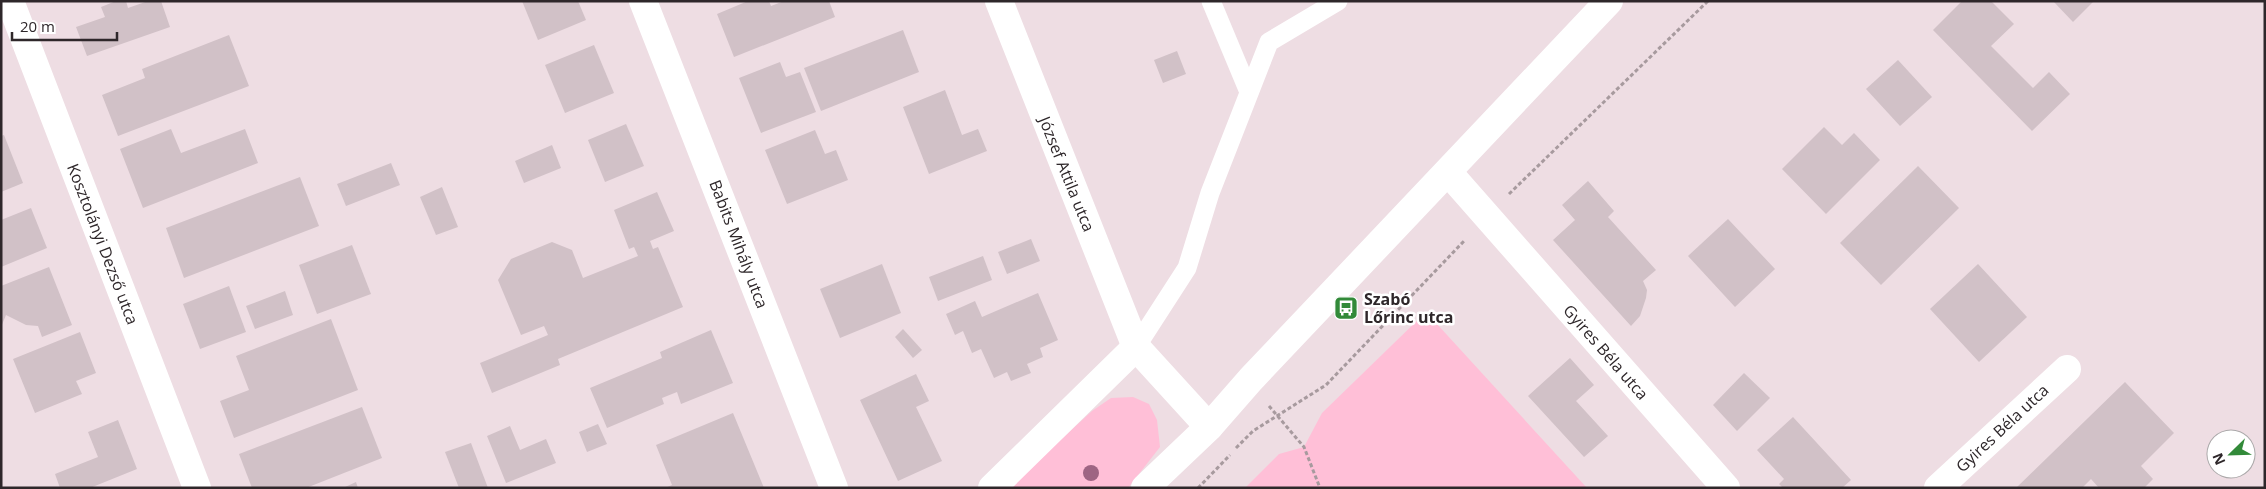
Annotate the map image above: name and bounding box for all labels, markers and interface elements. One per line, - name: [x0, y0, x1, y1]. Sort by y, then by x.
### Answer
- scale bar: [12, 10, 118, 42]
- text: 20 m: [20, 16, 55, 36]
- street label: József Attila utca: [1033, 111, 1100, 235]
- street label: Kosztolányi Dezső utca: [62, 161, 144, 327]
- street label: Babits Mihály utca: [704, 177, 774, 311]
- place label: Szabó Lőrinc utca: [1364, 288, 1453, 328]
- bus stop icon: Szabó Lőrinc utca: [1333, 295, 1359, 321]
- street label: Gyires Béla utca: [1559, 300, 1653, 404]
- street label: Gyires Béla utca: [1951, 379, 2053, 477]
- north arrow: [2206, 429, 2256, 479]
- text: N: [2208, 450, 2230, 468]

